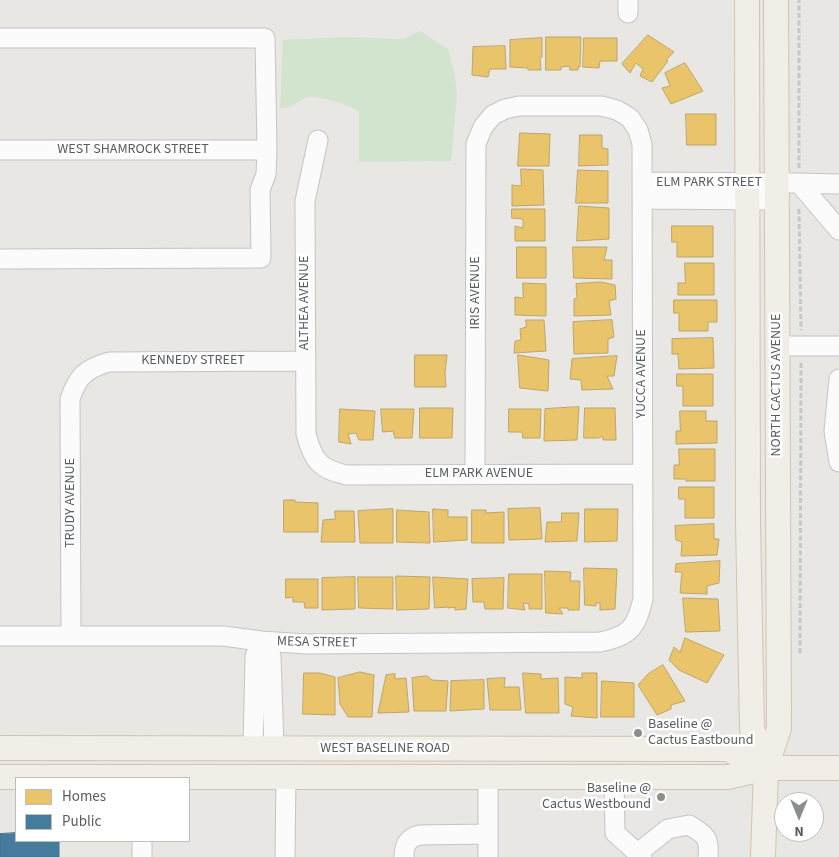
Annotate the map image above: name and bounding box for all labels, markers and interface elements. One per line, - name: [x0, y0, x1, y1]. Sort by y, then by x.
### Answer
- street label: WEST SHAMROCK STREET: [57, 142, 209, 158]
- street label: ELM PARK STREET: [656, 175, 762, 191]
- street label: ALTHEA AVENUE: [297, 256, 313, 350]
- street label: IRIS AVENUE: [468, 256, 484, 330]
- street label: NORTH CACTUS AVENUE: [769, 314, 785, 456]
- street label: YUCCA AVENUE: [634, 329, 650, 419]
- street label: KENNEDY STREET: [141, 353, 245, 369]
- street label: TRUDY AVENUE: [63, 458, 79, 548]
- street label: ELM PARK AVENUE: [425, 466, 533, 482]
- street label: MESA STREET: [277, 634, 357, 652]
- place label: Baseline @ Cactus Eastbound: [648, 717, 753, 750]
- marker: Baseline @ Cactus Eastbound: [632, 727, 644, 739]
- street label: WEST BASELINE ROAD: [320, 741, 450, 757]
- legend: [15, 777, 190, 842]
- place label: Baseline @ Cactus Westbound: [542, 781, 651, 814]
- text: Homes: [62, 786, 106, 807]
- marker: Baseline @ Cactus Westbound: [655, 791, 667, 803]
- north arrow: [774, 792, 824, 842]
- text: Public: [62, 811, 101, 832]
- text: N: [794, 821, 804, 841]

